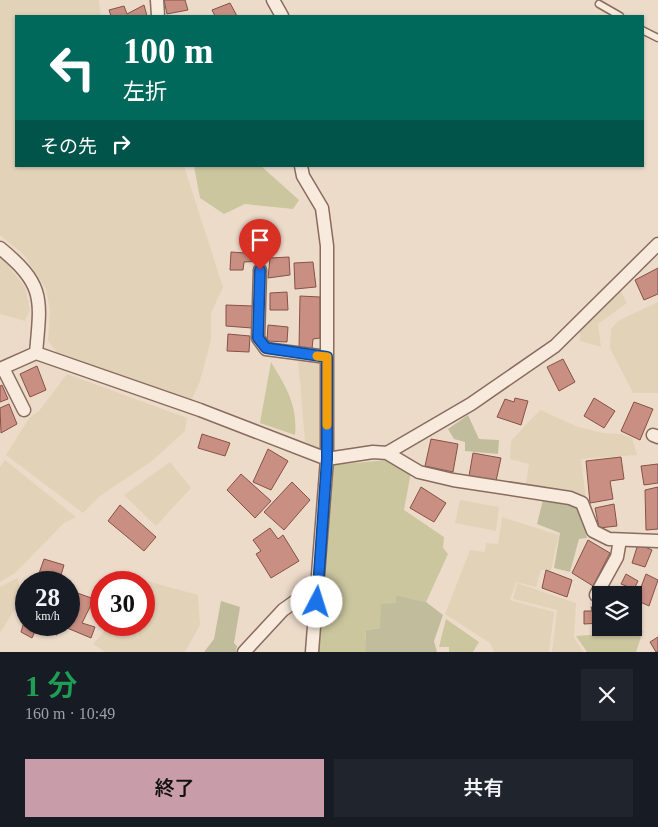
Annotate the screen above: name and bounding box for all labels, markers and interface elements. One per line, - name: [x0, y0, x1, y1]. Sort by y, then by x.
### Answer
- text: 100 m: [123, 32, 213, 71]
- icon: left: [40, 35, 105, 100]
- text: 左折: [123, 79, 167, 104]
- icon: right: [107, 130, 135, 158]
- text: その先: [40, 136, 97, 157]
- pin: [239, 219, 281, 270]
- icon: arrive: [246, 226, 274, 254]
- speed limit sign: 30: [90, 571, 155, 636]
- position arrow: [290, 575, 342, 627]
- text: 28: [35, 584, 60, 611]
- map controls: [592, 586, 642, 636]
- button: layers: [592, 586, 642, 636]
- text: km/h: [35, 609, 60, 623]
- text: 1 分: [25, 669, 78, 702]
- button: close: [581, 669, 633, 721]
- text: 160 m · 10:49: [25, 705, 115, 722]
- button: 終了: [25, 759, 324, 817]
- button: 共有: [334, 759, 633, 817]

